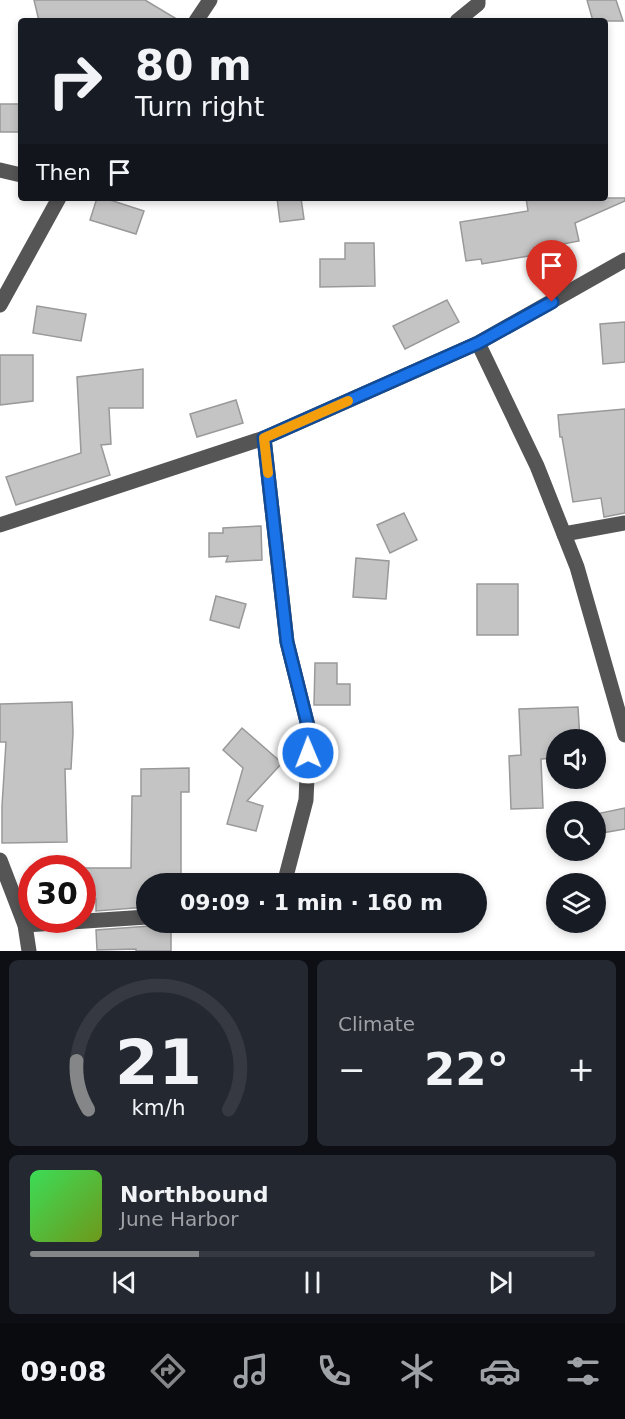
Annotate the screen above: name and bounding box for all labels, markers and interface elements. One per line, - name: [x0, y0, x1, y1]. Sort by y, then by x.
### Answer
- text: 80 m: [135, 41, 252, 90]
- icon: right: [36, 42, 114, 120]
- text: Turn right: [135, 91, 264, 122]
- icon: arrive: [103, 156, 136, 189]
- text: Then: [36, 160, 91, 185]
- pin: [526, 240, 577, 302]
- icon: arrive: [535, 249, 568, 282]
- position arrow: [276, 721, 340, 785]
- map controls: [546, 729, 606, 933]
- button: sound: [546, 729, 606, 789]
- button: search: [546, 801, 606, 861]
- speed limit sign: 30: [18, 855, 96, 933]
- button: layers: [546, 873, 606, 933]
- text: 09:09 · 1 min · 160 m: [180, 890, 443, 915]
- text: Climate: [338, 1012, 415, 1036]
- text: 21: [115, 1026, 202, 1099]
- text: 22°: [424, 1043, 509, 1096]
- text: −: [338, 1050, 366, 1089]
- text: +: [567, 1050, 595, 1089]
- text: km/h: [131, 1095, 186, 1120]
- text: Northbound: [120, 1182, 269, 1207]
- text: June Harbor: [120, 1207, 239, 1231]
- icon: previous: [108, 1266, 141, 1299]
- icon: pause: [296, 1266, 329, 1299]
- icon: next: [484, 1266, 517, 1299]
- icon: directions: [147, 1350, 189, 1392]
- icon: music: [230, 1350, 272, 1392]
- icon: phone: [313, 1350, 355, 1392]
- icon: climate: [396, 1350, 438, 1392]
- icon: car: [479, 1350, 521, 1392]
- icon: filters: [562, 1350, 604, 1392]
- text: 09:08: [21, 1356, 106, 1387]

